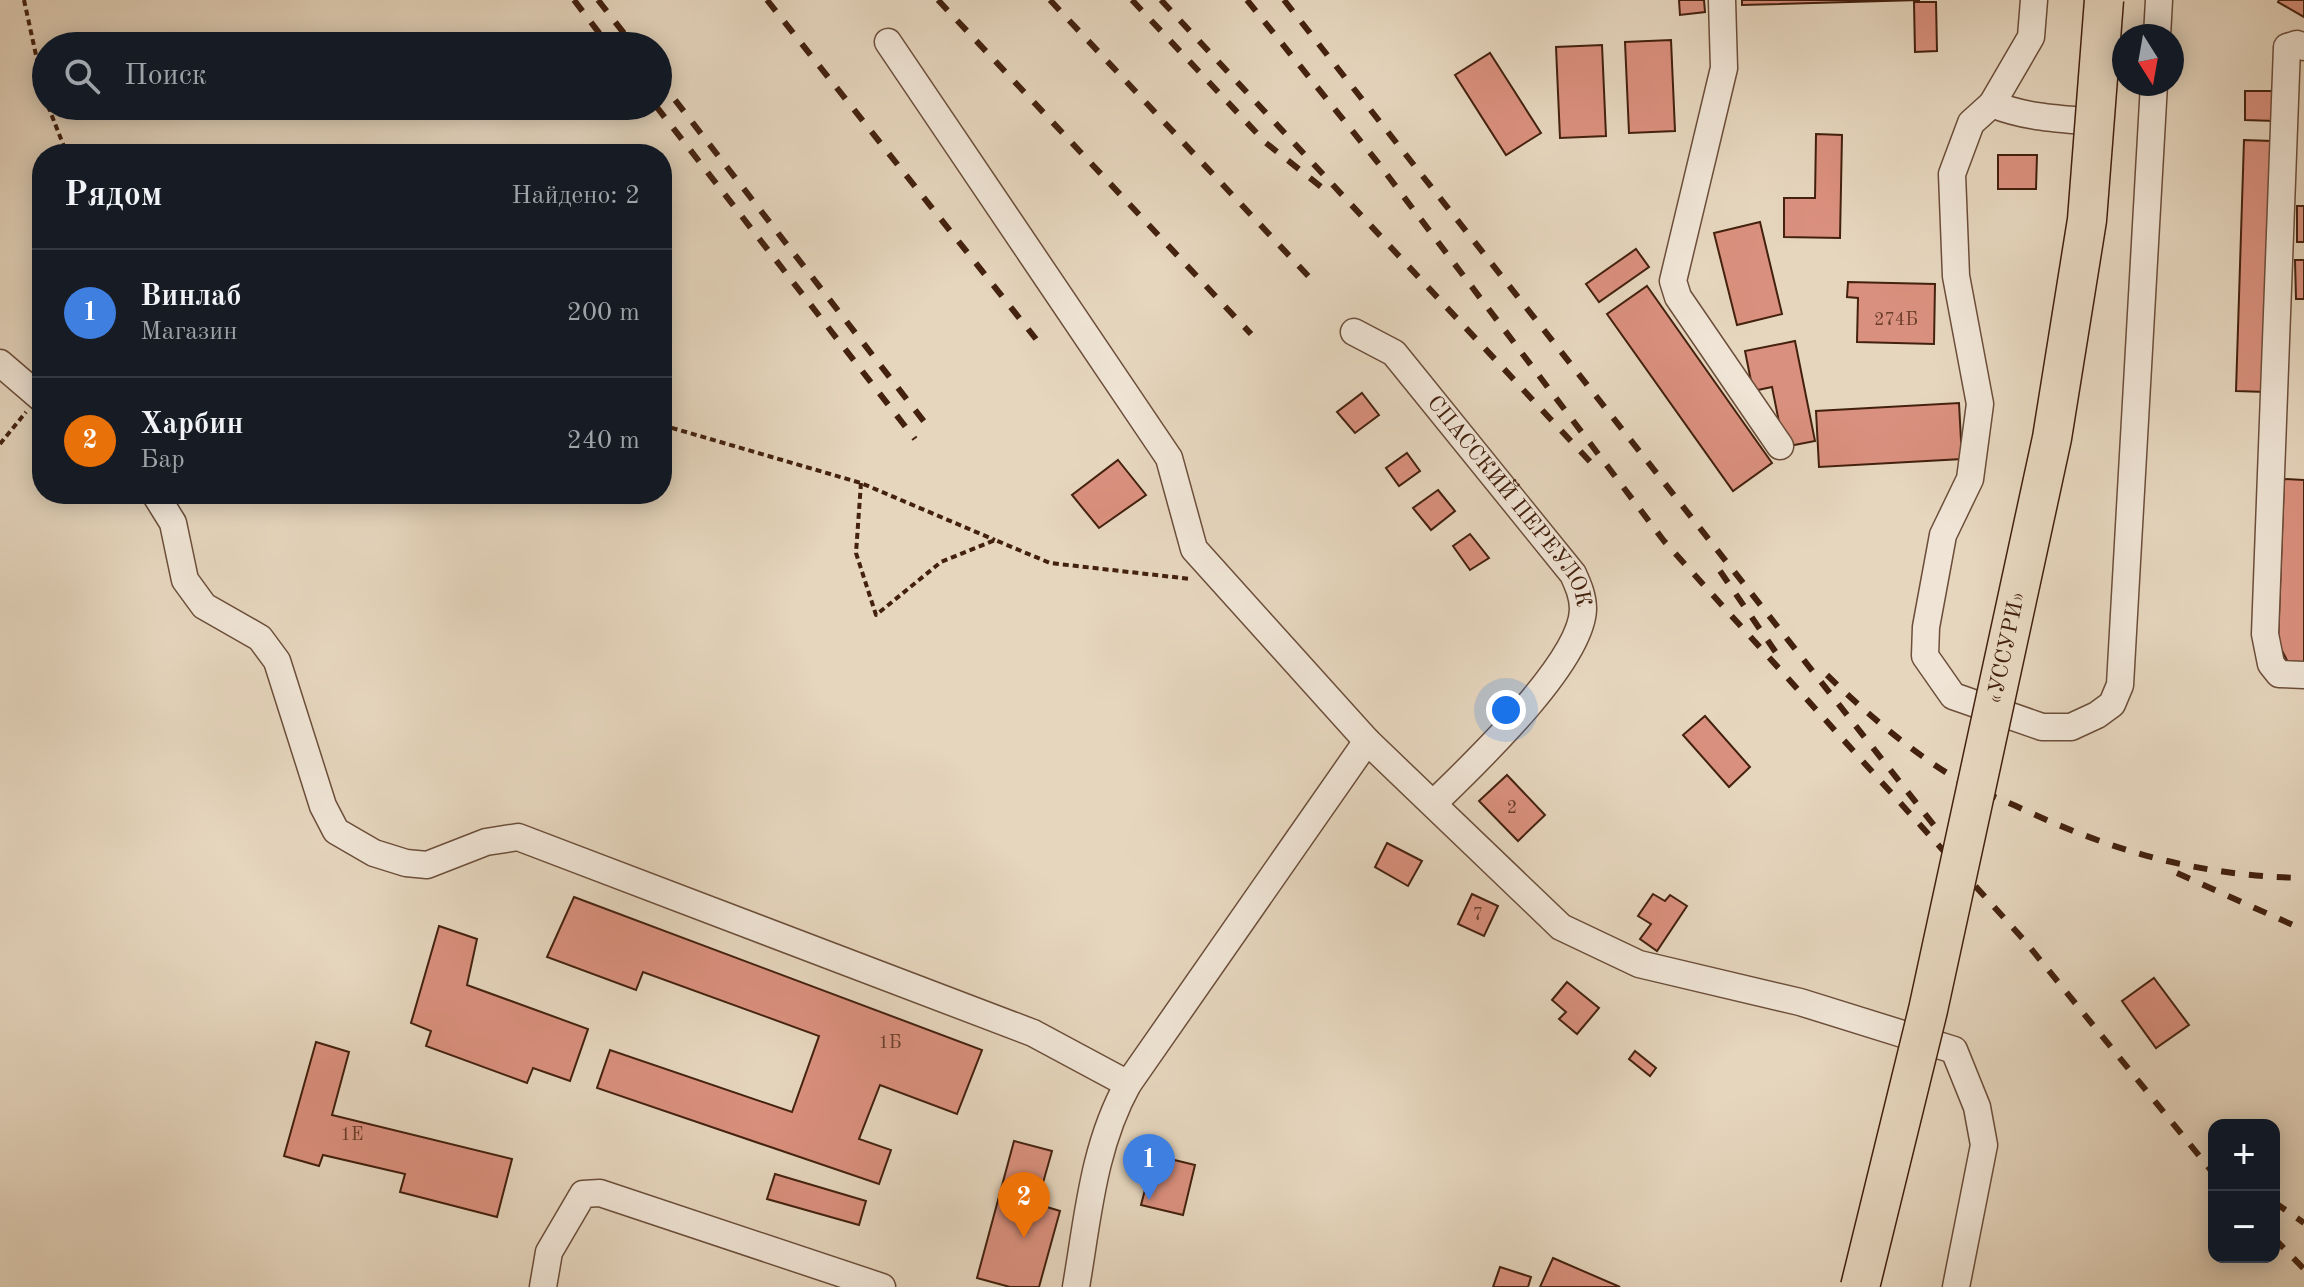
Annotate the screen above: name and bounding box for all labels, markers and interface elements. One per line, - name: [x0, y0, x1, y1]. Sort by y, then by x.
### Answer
- north arrow: [2112, 24, 2184, 96]
- search box: [32, 32, 672, 120]
- icon: search: [60, 54, 104, 98]
- text: Поиск: [124, 61, 207, 91]
- text: Рядом: [64, 179, 163, 213]
- text: Найдено: 2: [511, 183, 640, 209]
- text: Винлаб: [140, 282, 242, 312]
- text: 1: [82, 300, 98, 326]
- text: 200 m: [567, 300, 640, 326]
- house number: 274Б: [1874, 311, 1918, 329]
- text: Магазин: [140, 319, 238, 345]
- street label: СПАССКИЙ ПЕРЕУЛОК: [1423, 392, 1594, 609]
- text: Харбин: [140, 410, 243, 440]
- text: 2: [82, 428, 98, 454]
- text: 240 m: [567, 428, 640, 454]
- text: Бар: [140, 447, 185, 473]
- street label: «УССУРИ»: [1984, 589, 2029, 706]
- your location: [1486, 690, 1526, 730]
- house number: 2: [1507, 799, 1517, 817]
- house number: 7: [1473, 906, 1483, 924]
- house number: 1Б: [878, 1034, 902, 1052]
- map controls: [2208, 1119, 2280, 1263]
- button: +: [2208, 1119, 2280, 1191]
- house number: 1Е: [341, 1126, 363, 1144]
- pin: 1: [1123, 1134, 1175, 1200]
- pin: 2: [998, 1172, 1050, 1238]
- button: −: [2208, 1191, 2280, 1263]

